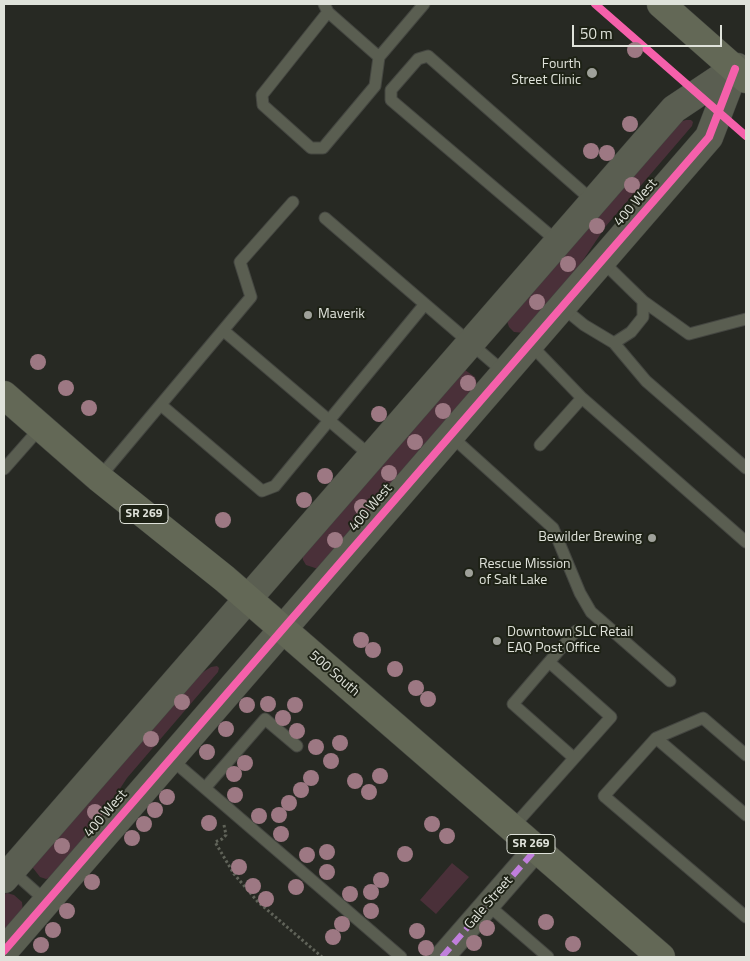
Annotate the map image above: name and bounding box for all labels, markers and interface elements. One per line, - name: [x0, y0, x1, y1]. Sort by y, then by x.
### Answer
- scale bar: [575, 15, 725, 47]
- text: 50 m: [580, 22, 613, 45]
- place label: Fourth Street Clinic: [511, 57, 581, 90]
- marker: Fourth Street Clinic: [585, 66, 599, 80]
- street label: 400 West: [611, 176, 661, 230]
- place label: Maverik: [318, 307, 365, 323]
- marker: Maverik: [302, 309, 314, 321]
- street label: 400 West: [346, 481, 396, 535]
- road number: SR 269: [120, 504, 168, 524]
- place label: Bewilder Brewing: [538, 530, 642, 546]
- marker: Bewilder Brewing: [646, 532, 658, 544]
- place label: Rescue Mission of Salt Lake: [479, 557, 571, 590]
- marker: Rescue Mission of Salt Lake: [463, 567, 475, 579]
- place label: Downtown SLC Retail EAQ Post Office: [507, 625, 634, 658]
- marker: Downtown SLC Retail EAQ Post Office: [491, 635, 503, 647]
- street label: 500 South: [305, 648, 363, 700]
- street label: 400 West: [81, 787, 131, 841]
- road number: SR 269: [507, 834, 555, 854]
- street label: Gale Street: [461, 873, 517, 933]

